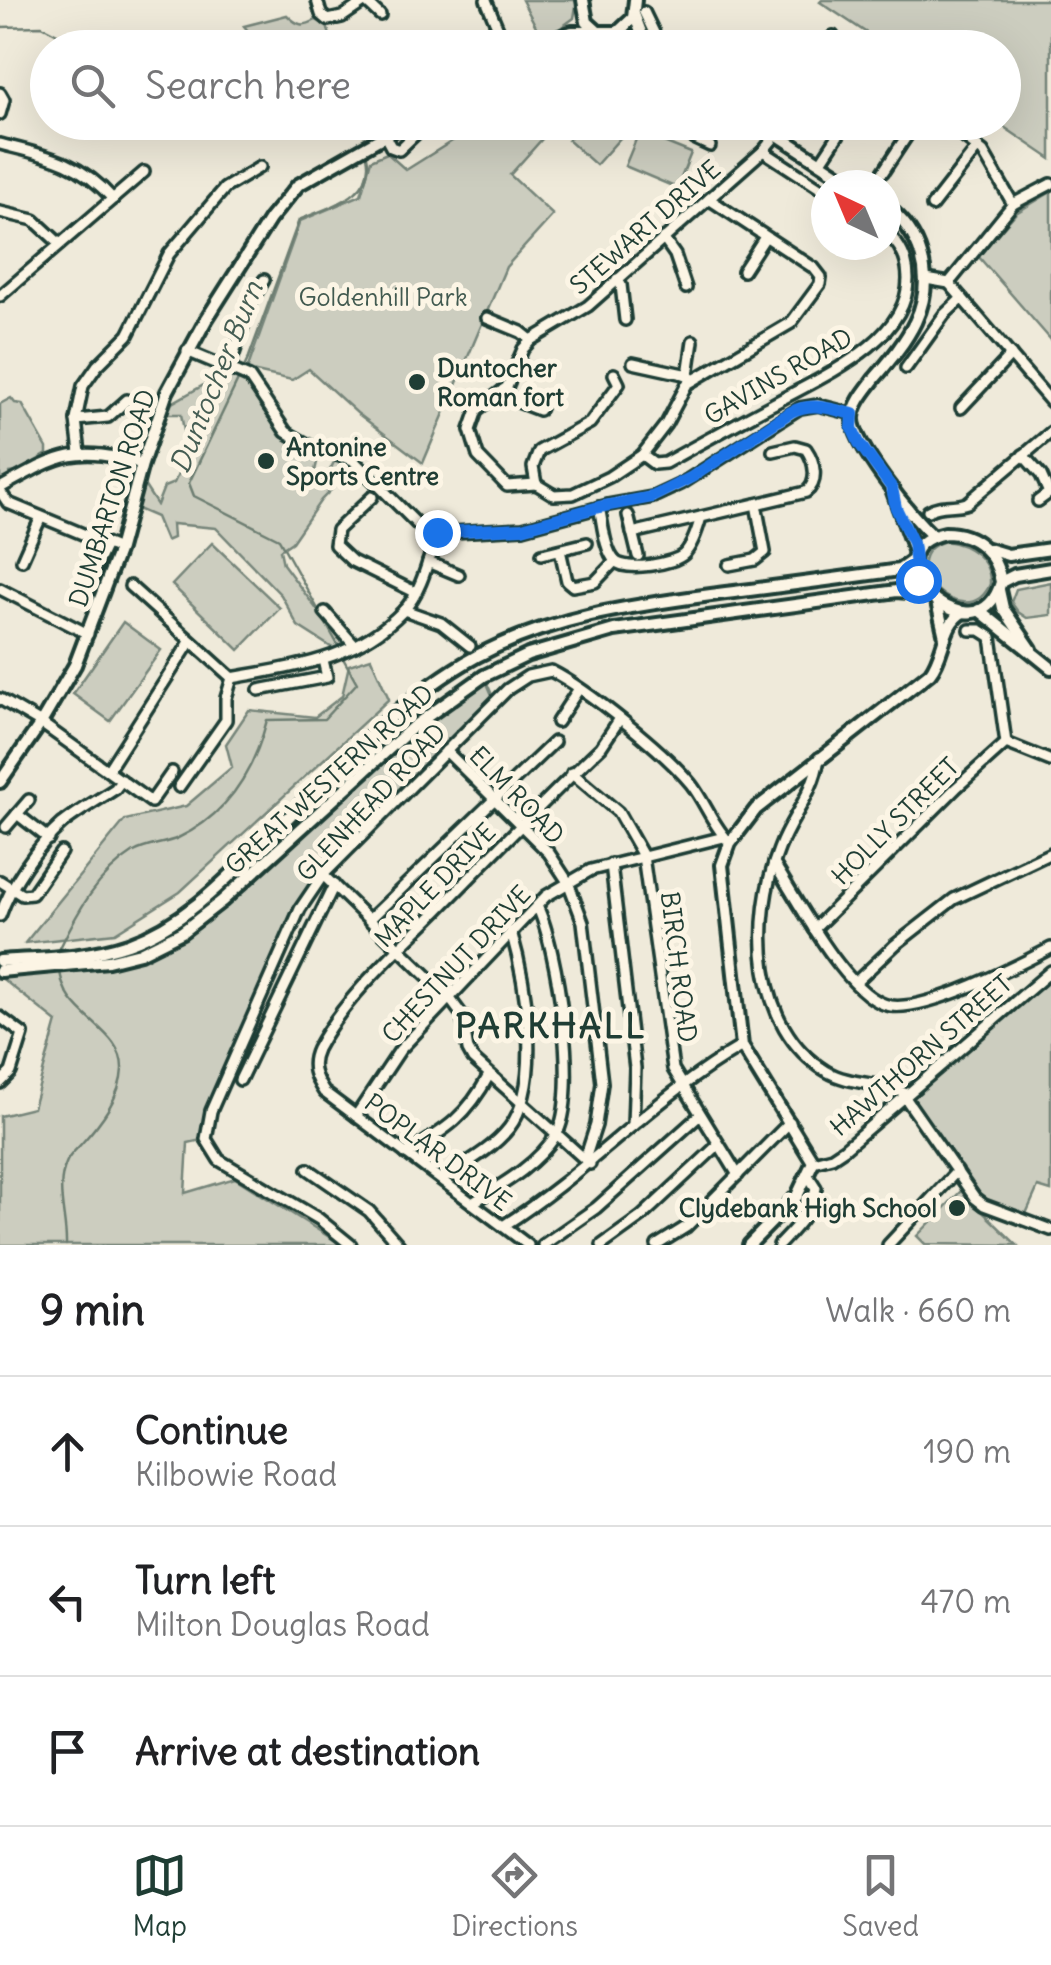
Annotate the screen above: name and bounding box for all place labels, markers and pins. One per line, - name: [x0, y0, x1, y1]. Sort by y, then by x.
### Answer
- place label: Duntocher Roman fort: [437, 352, 565, 413]
- marker: Duntocher Roman fort: [406, 371, 428, 393]
- place label: Antonine Sports Centre: [286, 431, 439, 492]
- marker: Antonine Sports Centre: [255, 450, 277, 472]
- place label: Clydebank High School: [679, 1192, 937, 1224]
- marker: Clydebank High School: [946, 1197, 968, 1219]

